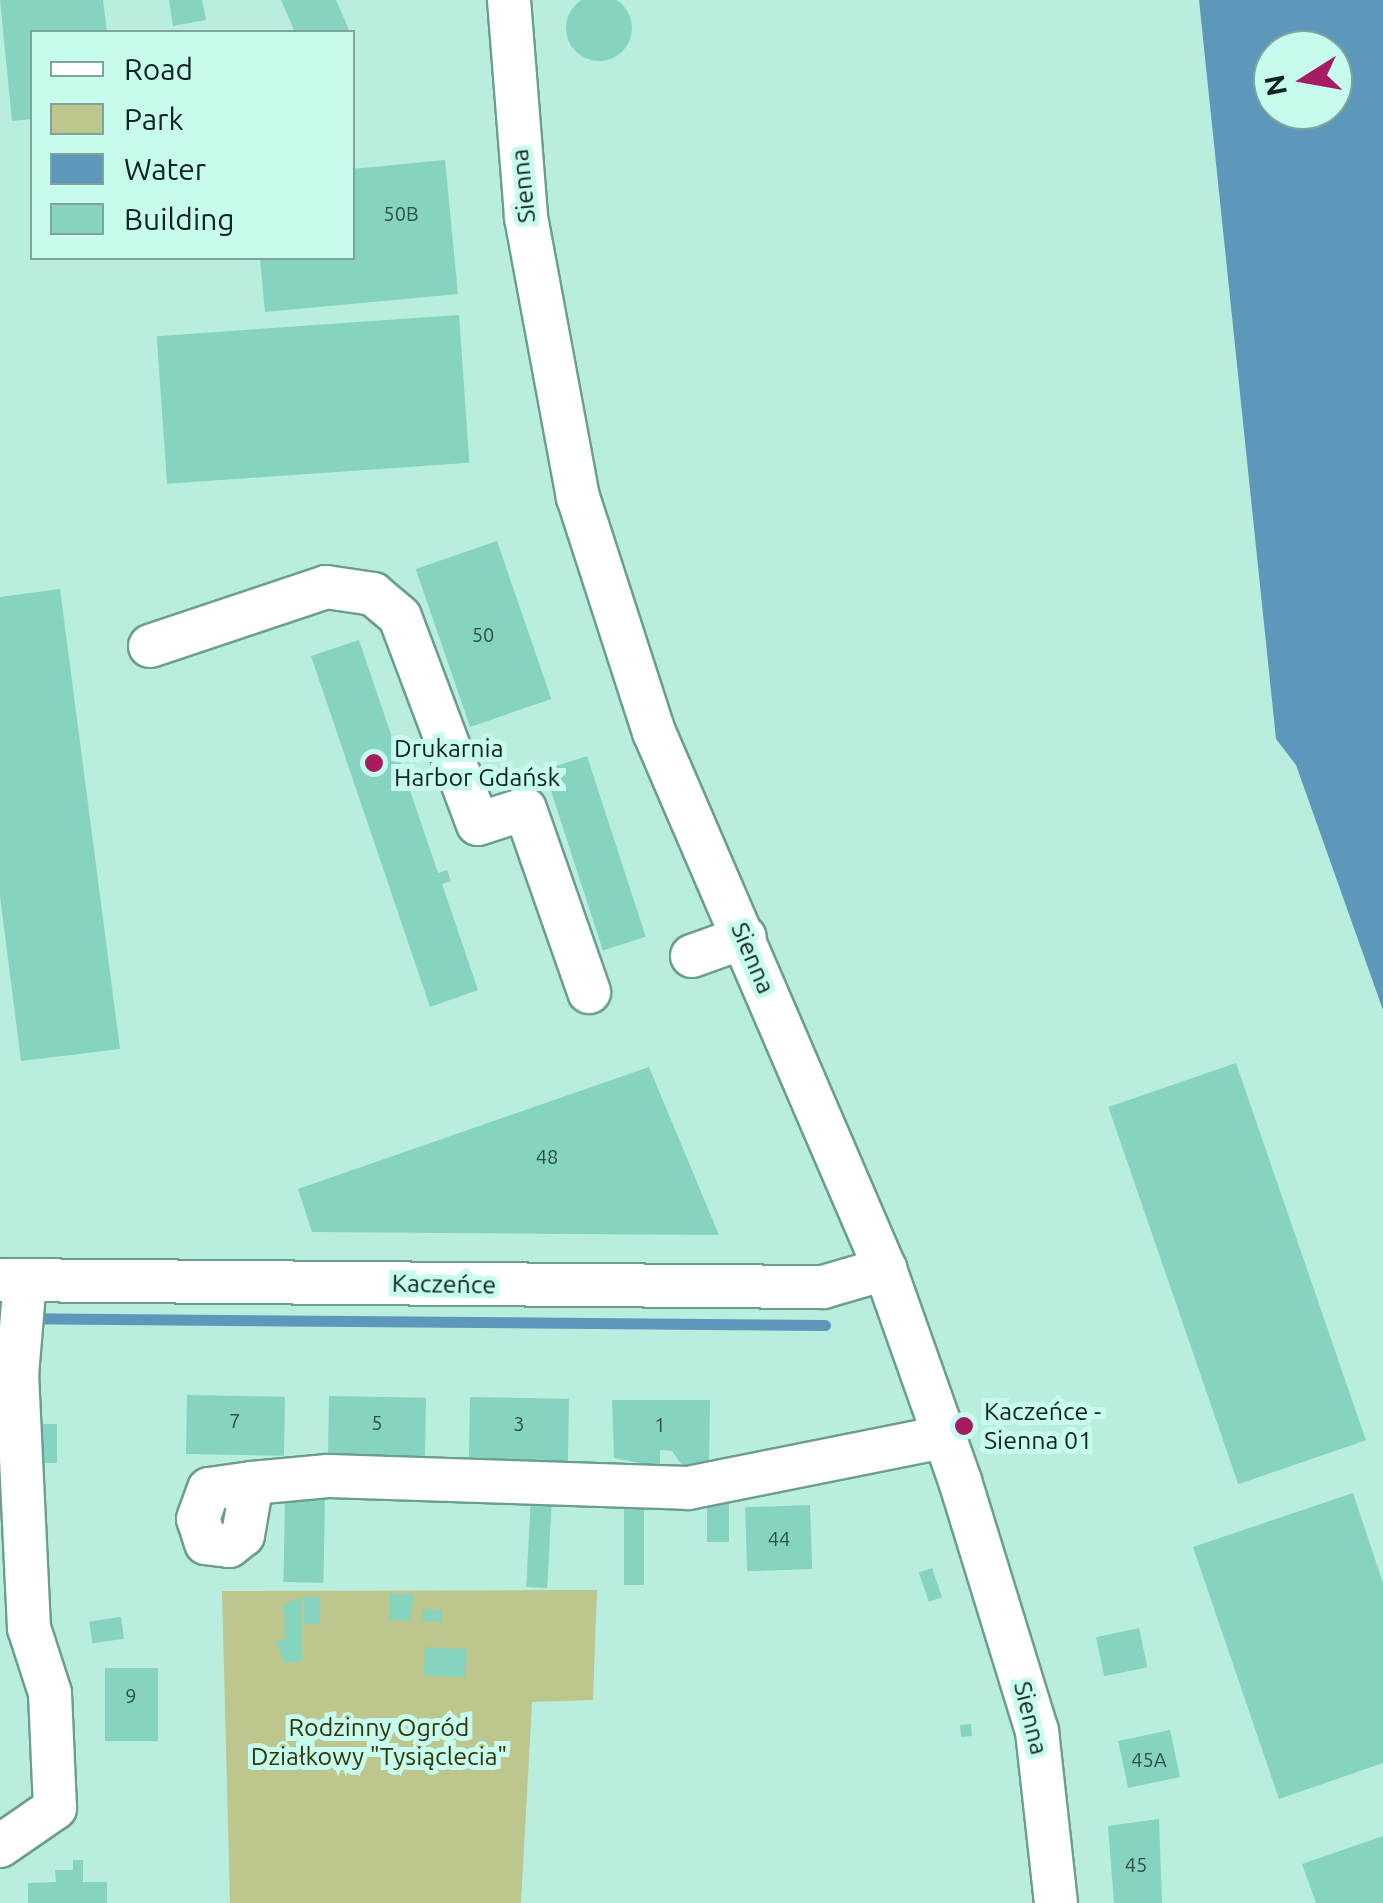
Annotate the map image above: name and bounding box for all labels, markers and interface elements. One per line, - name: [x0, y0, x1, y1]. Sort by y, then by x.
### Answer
- legend: [30, 30, 355, 260]
- north arrow: [1253, 30, 1353, 130]
- text: Road: [124, 52, 193, 86]
- text: N: [1258, 72, 1292, 99]
- text: Park: [124, 102, 184, 136]
- street label: Sienna: [504, 147, 542, 225]
- text: Water: [124, 152, 206, 186]
- house number: 50B: [383, 201, 419, 225]
- text: Building: [124, 202, 235, 236]
- house number: 50: [472, 622, 494, 646]
- place label: Drukarnia Harbor Gdańsk: [394, 734, 560, 793]
- marker: Drukarnia Harbor Gdańsk: [363, 752, 385, 774]
- street label: Sienna: [725, 918, 781, 998]
- house number: 48: [536, 1144, 558, 1168]
- street label: Kaczeńce: [392, 1268, 496, 1300]
- place label: Kaczeńce - Sienna 01: [984, 1397, 1101, 1456]
- house number: 7: [229, 1408, 241, 1432]
- house number: 5: [371, 1410, 383, 1434]
- house number: 3: [513, 1411, 525, 1435]
- house number: 1: [654, 1412, 666, 1436]
- marker: Kaczeńce - Sienna 01: [953, 1415, 975, 1437]
- house number: 44: [768, 1526, 790, 1550]
- street label: Sienna: [1007, 1678, 1055, 1758]
- house number: 9: [125, 1683, 137, 1707]
- park label: Rodzinny Ogród Działkowy "Tysiąclecia": [251, 1713, 507, 1772]
- house number: 45A: [1131, 1747, 1167, 1771]
- house number: 45: [1125, 1852, 1147, 1876]

